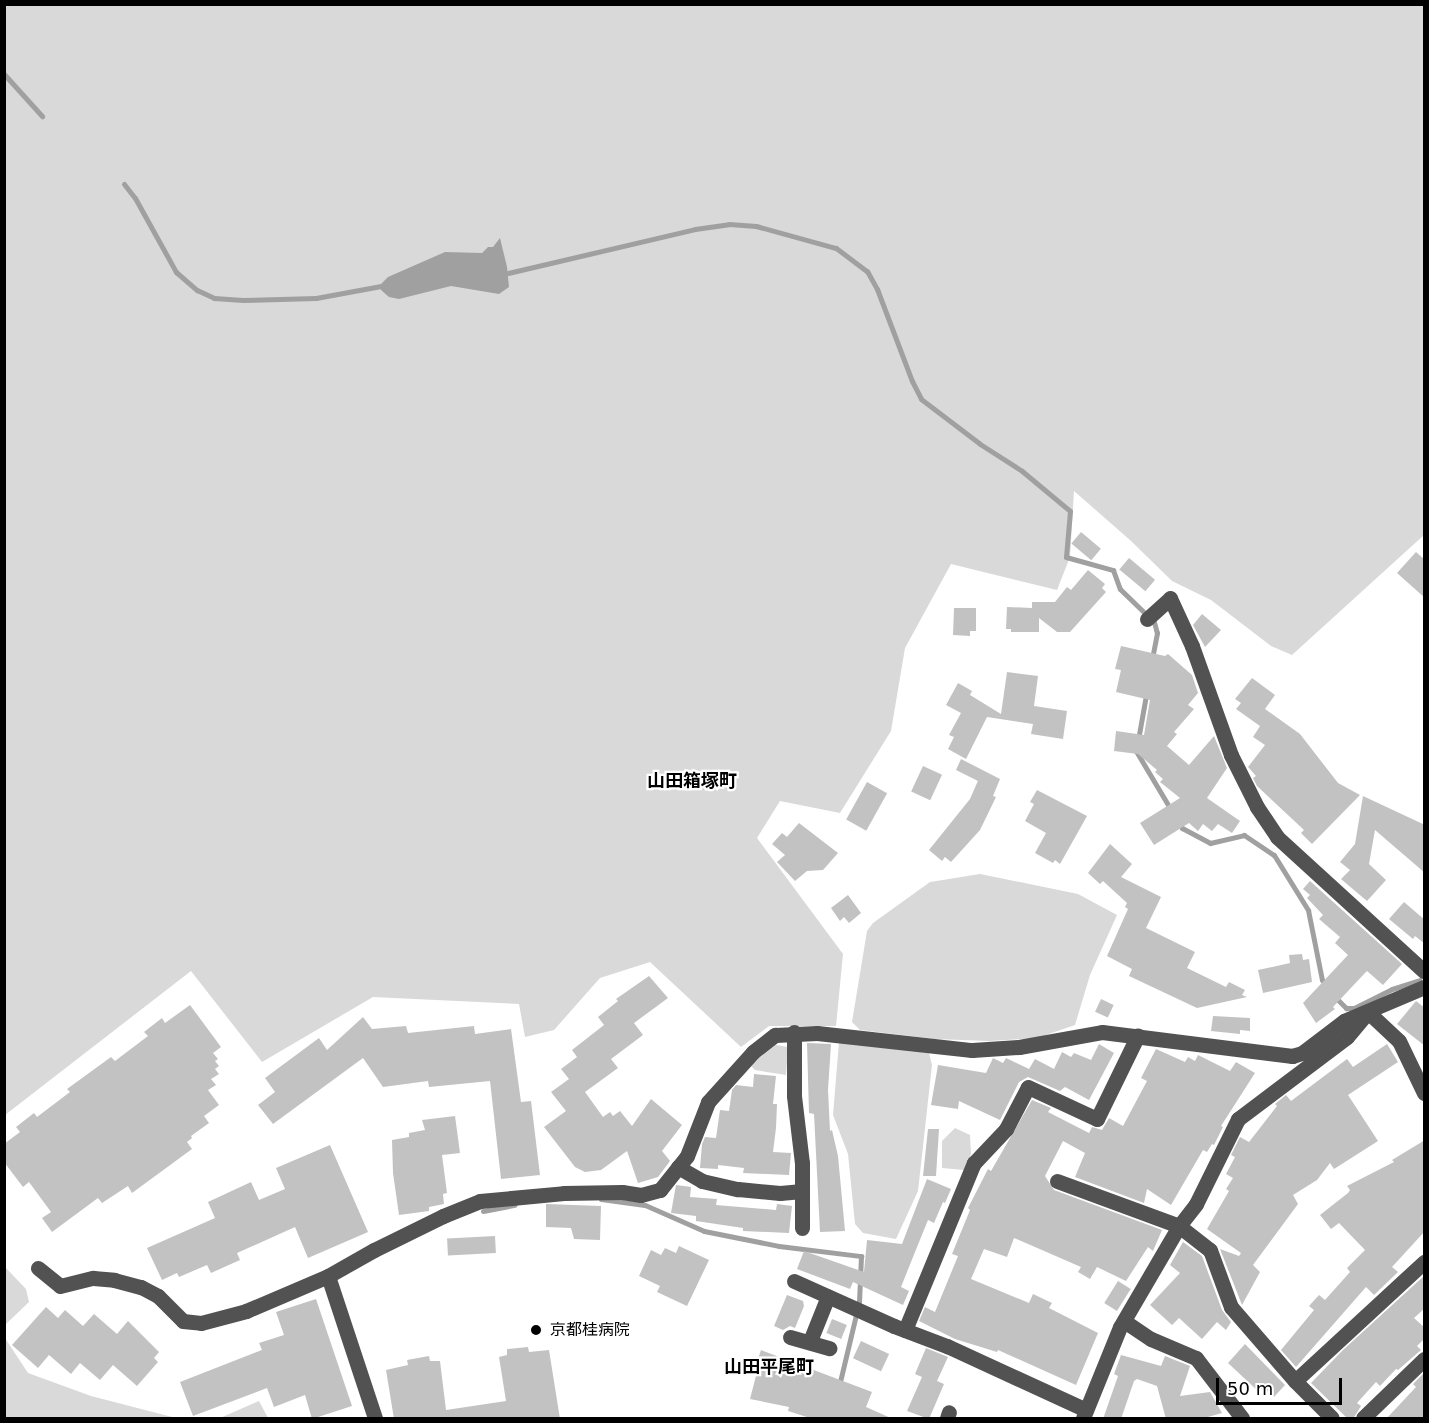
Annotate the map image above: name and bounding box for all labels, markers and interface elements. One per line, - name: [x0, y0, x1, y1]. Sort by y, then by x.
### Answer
- district label: 山田箱塚町: [647, 770, 737, 792]
- place label: 京都桂病院: [550, 1320, 630, 1340]
- marker: 京都桂病院: [527, 1321, 545, 1339]
- district label: 山田平尾町: [724, 1356, 814, 1378]
- scale bar: [1219, 1366, 1345, 1404]
- text: 50 m: [1227, 1378, 1273, 1399]

